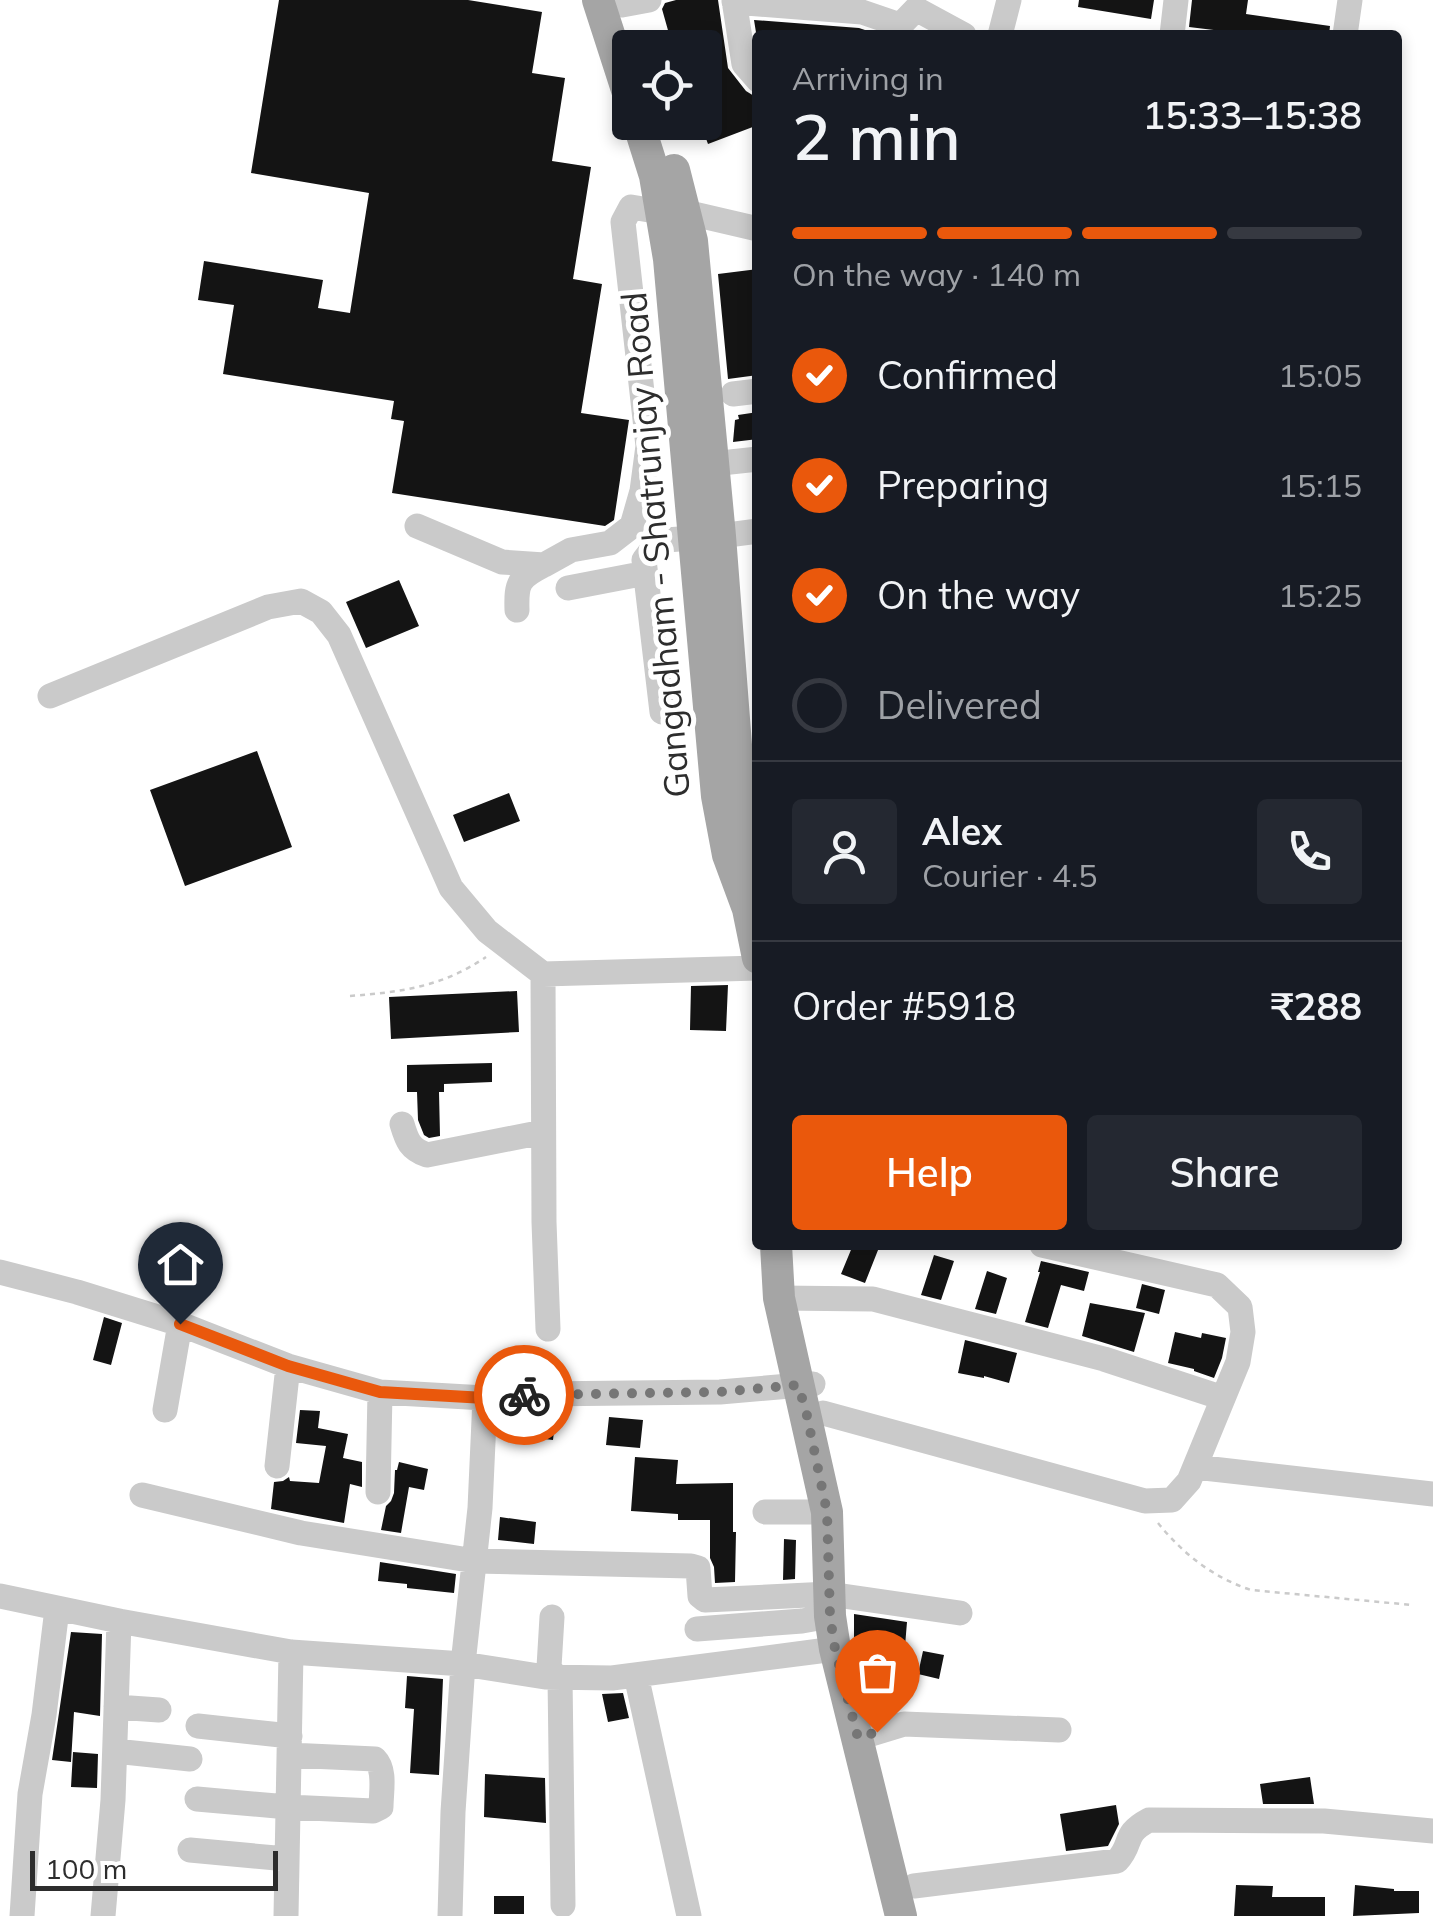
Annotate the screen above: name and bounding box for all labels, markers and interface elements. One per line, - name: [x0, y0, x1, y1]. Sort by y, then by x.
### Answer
- map controls: [612, 30, 722, 140]
- button: locate: [612, 30, 722, 140]
- text: Arriving in: [792, 58, 944, 98]
- text: 15:33–15:38: [1142, 91, 1362, 139]
- text: 2 min: [792, 95, 961, 176]
- text: On the way · 140 m: [792, 254, 1081, 294]
- street label: Gangadham - Shatrunjay Road: [611, 290, 699, 800]
- icon: check: [792, 348, 847, 403]
- text: Confirmed: [877, 351, 1058, 399]
- text: 15:05: [1278, 355, 1362, 395]
- icon: check: [792, 458, 847, 513]
- text: Preparing: [877, 461, 1049, 509]
- text: 15:15: [1278, 465, 1362, 505]
- icon: check: [792, 568, 847, 623]
- text: On the way: [877, 571, 1080, 619]
- text: 15:25: [1278, 575, 1362, 615]
- text: Delivered: [877, 681, 1042, 729]
- button: person: [792, 799, 897, 904]
- button: phone: [1257, 799, 1362, 904]
- text: Alex: [922, 807, 1002, 855]
- text: Courier · 4.5: [922, 855, 1098, 895]
- text: Order #5918: [792, 982, 1016, 1030]
- text: ₹288: [1271, 982, 1362, 1030]
- button: Help: [792, 1115, 1067, 1230]
- button: Share: [1087, 1115, 1362, 1230]
- pin: [138, 1222, 223, 1325]
- icon: home: [153, 1237, 208, 1292]
- courier: [474, 1345, 574, 1445]
- icon: bike: [497, 1368, 552, 1423]
- pin: [835, 1630, 920, 1733]
- icon: bag: [850, 1645, 905, 1700]
- scale bar: [30, 1846, 278, 1890]
- text: 100 m: [45, 1851, 127, 1886]

